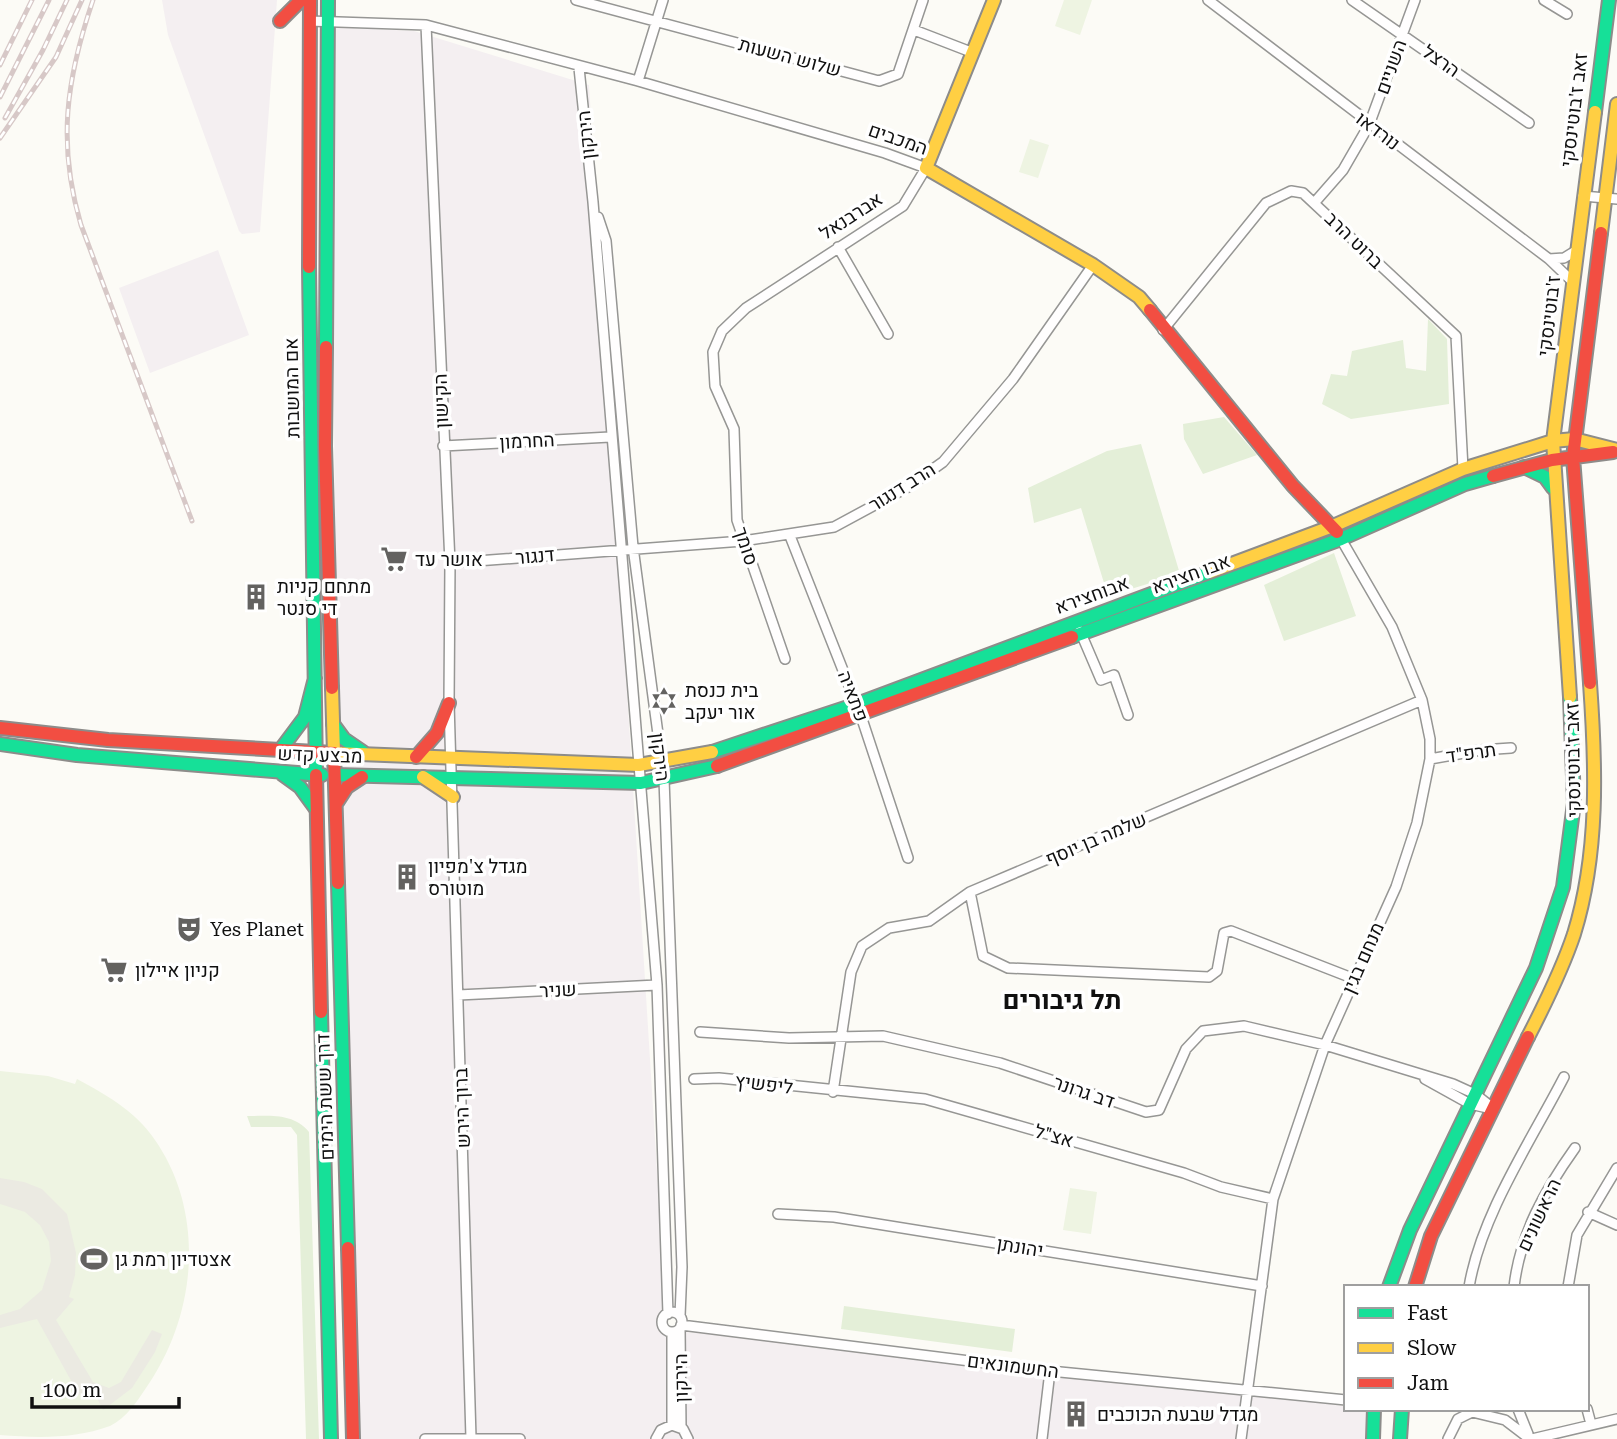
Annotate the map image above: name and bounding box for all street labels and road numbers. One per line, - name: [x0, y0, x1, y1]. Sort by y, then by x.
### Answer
- street label: שלוש השעות: [736, 32, 844, 82]
- street label: השניים: [1370, 36, 1412, 98]
- street label: הרצל: [1418, 40, 1464, 82]
- street label: זאב ז'בוטינסקי: [1556, 51, 1592, 168]
- street label: נורדאו: [1351, 107, 1405, 155]
- street label: הירקון: [572, 109, 600, 161]
- street label: המכבים: [865, 118, 931, 160]
- street label: אברבנאל: [815, 187, 887, 245]
- street label: ברוט הרב: [1320, 207, 1388, 273]
- street label: ז'בוטינסקי: [1533, 274, 1565, 358]
- street label: אם המושבות: [280, 338, 304, 438]
- street label: הקישון: [429, 373, 453, 429]
- street label: החרמון: [499, 428, 555, 454]
- street label: הרב דנגור: [864, 458, 940, 516]
- street label: סומך: [729, 524, 763, 568]
- street label: דנגור: [515, 543, 556, 569]
- street label: אבו חצירא: [1149, 549, 1233, 599]
- street label: אבוחצירא: [1052, 571, 1132, 619]
- street label: פתאיה: [833, 667, 873, 725]
- street label: זאב ז'בוטינסקי: [1560, 702, 1585, 818]
- street label: הירקון: [646, 731, 674, 783]
- street label: תרפ"ד: [1445, 738, 1497, 768]
- street label: מבצע קדש: [277, 742, 363, 768]
- street label: שלמה בן יוסף: [1042, 807, 1150, 871]
- street label: מנחם בגין: [1337, 919, 1389, 997]
- street label: שניר: [539, 978, 577, 1002]
- street label: דרך ששת הימים: [311, 1033, 339, 1161]
- street label: ברוך הירש: [449, 1067, 475, 1149]
- street label: ליפשיץ: [734, 1069, 795, 1099]
- street label: דב גרונר: [1050, 1071, 1118, 1113]
- street label: אצ"ל: [1032, 1119, 1076, 1153]
- street label: הראשונים: [1512, 1175, 1566, 1255]
- street label: יהונתן: [995, 1232, 1045, 1262]
- street label: החשמונאים: [966, 1349, 1060, 1383]
- street label: הירקון: [669, 1353, 693, 1403]

